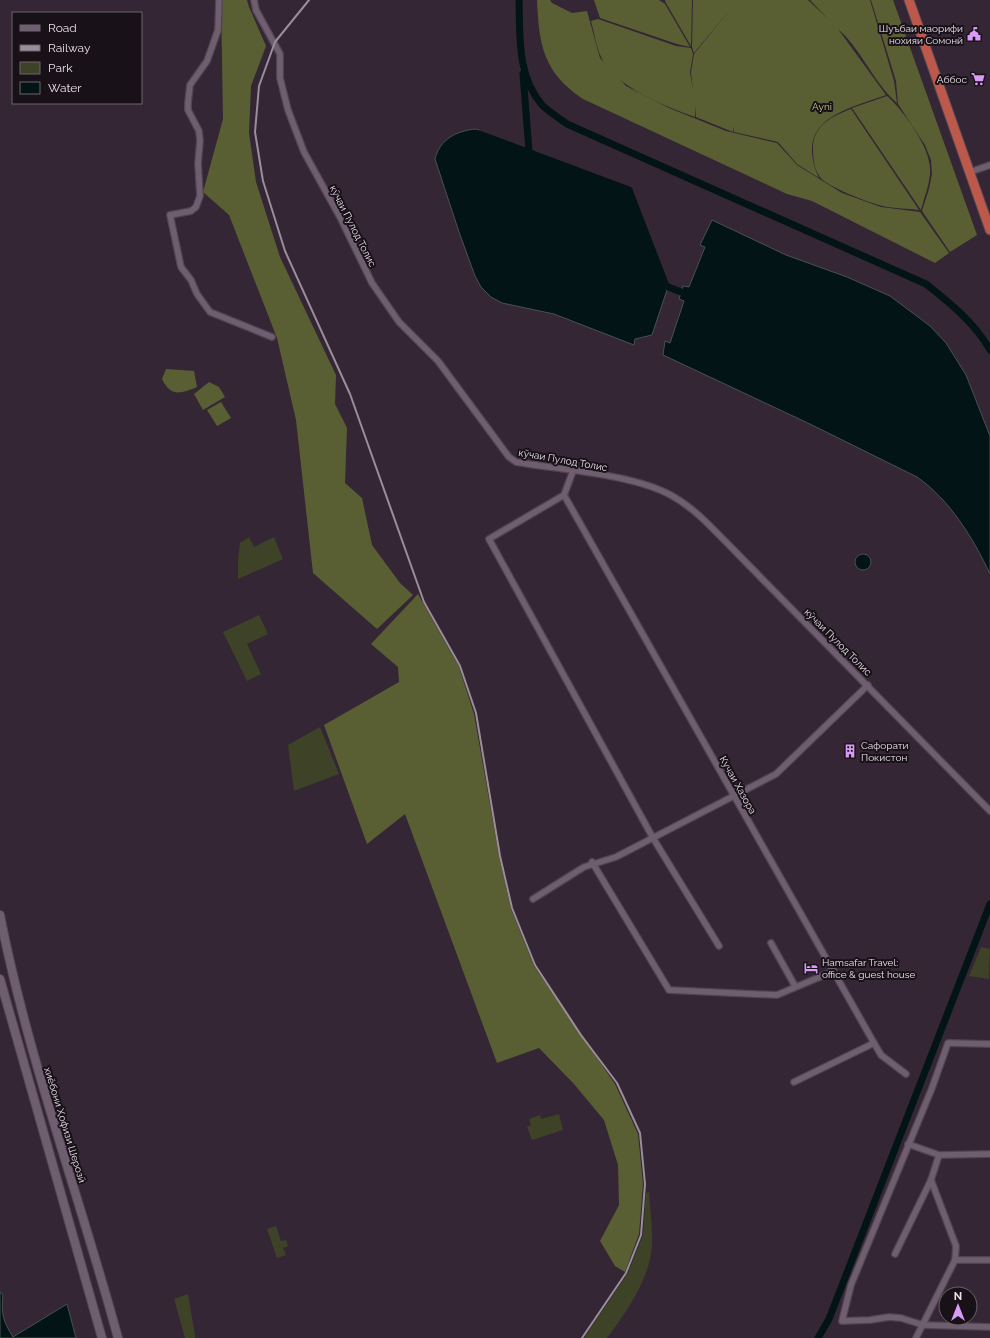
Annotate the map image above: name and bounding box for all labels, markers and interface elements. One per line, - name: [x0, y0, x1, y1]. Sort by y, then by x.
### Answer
- legend: [12, 12, 142, 104]
- text: Road: [48, 21, 77, 35]
- place label: Шуъбаи маорифи нохияи Сомонй: [879, 23, 963, 46]
- public building icon: Шуъбаи маорифи нохияи Сомонй: [966, 26, 982, 42]
- text: Railway: [48, 41, 91, 55]
- text: Park: [48, 61, 73, 75]
- supermarket icon: Аббос: [970, 71, 986, 87]
- place label: Аббос: [937, 74, 968, 85]
- text: Water: [48, 81, 82, 95]
- park label: Ayni: [812, 101, 832, 112]
- street label: кӯчаи Пулод Толис: [328, 183, 379, 269]
- street label: кӯчаи Пулод Толис: [518, 447, 609, 473]
- street label: кӯчаи Пулод Толис: [802, 606, 874, 678]
- place label: Сафорати Покистон: [861, 740, 909, 763]
- building icon: Сафорати Покистон: [842, 743, 858, 759]
- street label: Кучаи Хазора: [718, 754, 758, 816]
- place label: Hamsafar Travel: office & guest house: [822, 957, 916, 980]
- hotel icon: Hamsafar Travel: office & guest house: [803, 960, 819, 976]
- street label: хиёбони Ҳофизи Шерозӣ: [42, 1066, 88, 1184]
- north arrow: [938, 1286, 978, 1326]
- text: N: [954, 1290, 962, 1303]

